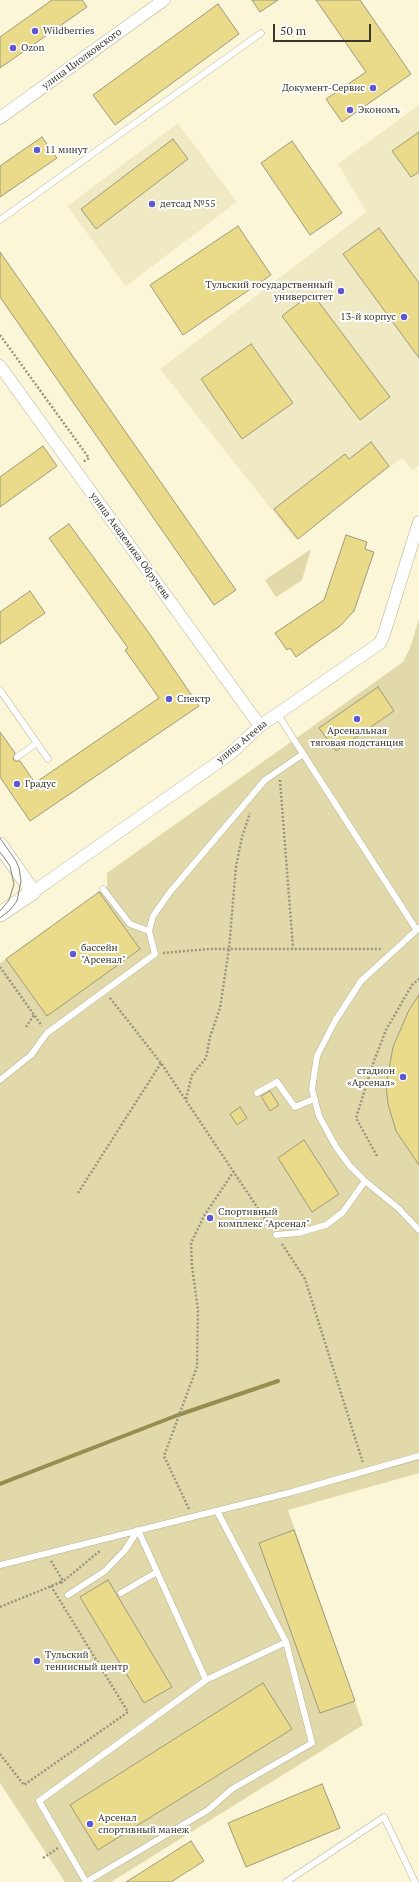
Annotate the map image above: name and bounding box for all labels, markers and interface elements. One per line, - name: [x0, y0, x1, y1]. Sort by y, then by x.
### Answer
- scale bar: [275, 16, 373, 42]
- text: 50 m: [280, 23, 306, 38]
- place label: Wildberries: [43, 25, 94, 37]
- marker: Wildberries: [30, 26, 40, 36]
- street label: улица Циолковского: [40, 26, 124, 92]
- place label: Ozon: [21, 42, 44, 54]
- marker: Ozon: [8, 43, 18, 53]
- place label: Документ-Сервис: [282, 82, 365, 94]
- marker: Документ-Сервис: [368, 83, 378, 93]
- place label: Экономъ: [358, 104, 400, 116]
- marker: Экономъ: [345, 105, 355, 115]
- place label: 11 минут: [45, 144, 88, 156]
- marker: 11 минут: [32, 145, 42, 155]
- place label: детсад №55: [160, 198, 216, 210]
- marker: детсад №55: [147, 199, 157, 209]
- place label: Тульский государственный университет: [205, 279, 333, 302]
- marker: Тульский государственный университет: [336, 286, 346, 296]
- place label: 13-й корпус: [340, 311, 396, 323]
- marker: 13-й корпус: [399, 312, 409, 322]
- street label: улица Академика Обручева: [87, 490, 173, 602]
- place label: Спектр: [177, 693, 210, 705]
- marker: Спектр: [164, 694, 174, 704]
- marker: Арсенальная тяговая подстанция: [352, 714, 362, 724]
- street label: улица Агеева: [214, 718, 270, 766]
- place label: Арсенальная тяговая подстанция: [310, 725, 404, 748]
- place label: Градус: [25, 778, 56, 790]
- marker: Градус: [12, 779, 22, 789]
- place label: бассейн "Арсенал": [81, 942, 126, 966]
- marker: бассейн "Арсенал": [68, 949, 78, 959]
- place label: стадион «Арсенал»: [347, 1065, 395, 1088]
- marker: стадион «Арсенал»: [398, 1072, 408, 1082]
- place label: Спортивный комплекс "Арсенал": [218, 1206, 310, 1230]
- marker: Спортивный комплекс "Арсенал": [205, 1213, 215, 1223]
- place label: Тульский теннисный центр: [45, 1649, 128, 1672]
- marker: Тульский теннисный центр: [32, 1656, 42, 1666]
- place label: Арсенал спортивный манеж: [98, 1812, 189, 1836]
- marker: Арсенал спортивный манеж: [85, 1819, 95, 1829]

